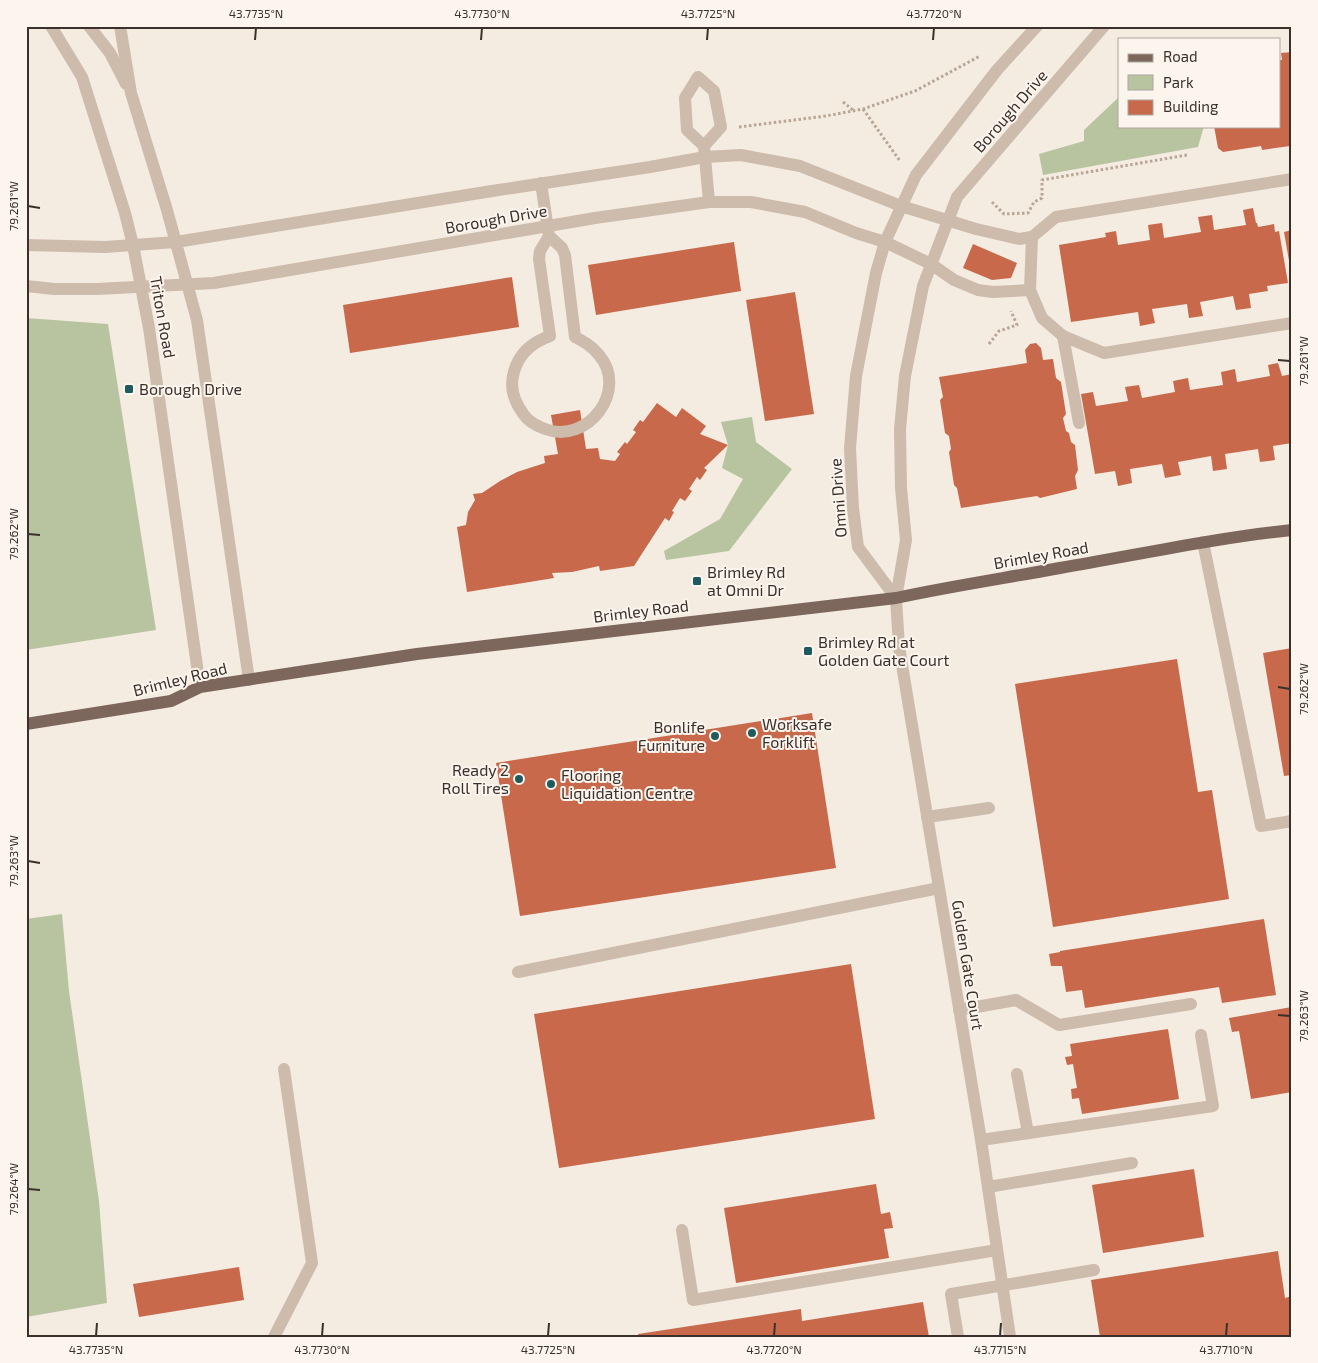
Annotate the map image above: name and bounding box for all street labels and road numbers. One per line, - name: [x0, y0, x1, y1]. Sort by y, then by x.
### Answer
- street label: Borough Drive: [969, 65, 1051, 156]
- street label: Borough Drive: [443, 200, 548, 237]
- street label: Triton Road: [147, 274, 180, 359]
- street label: Omni Drive: [825, 458, 850, 538]
- street label: Brimley Road: [992, 537, 1090, 572]
- street label: Brimley Road: [592, 595, 690, 626]
- street label: Brimley Road: [131, 658, 229, 699]
- street label: Golden Gate Court: [949, 899, 988, 1031]

